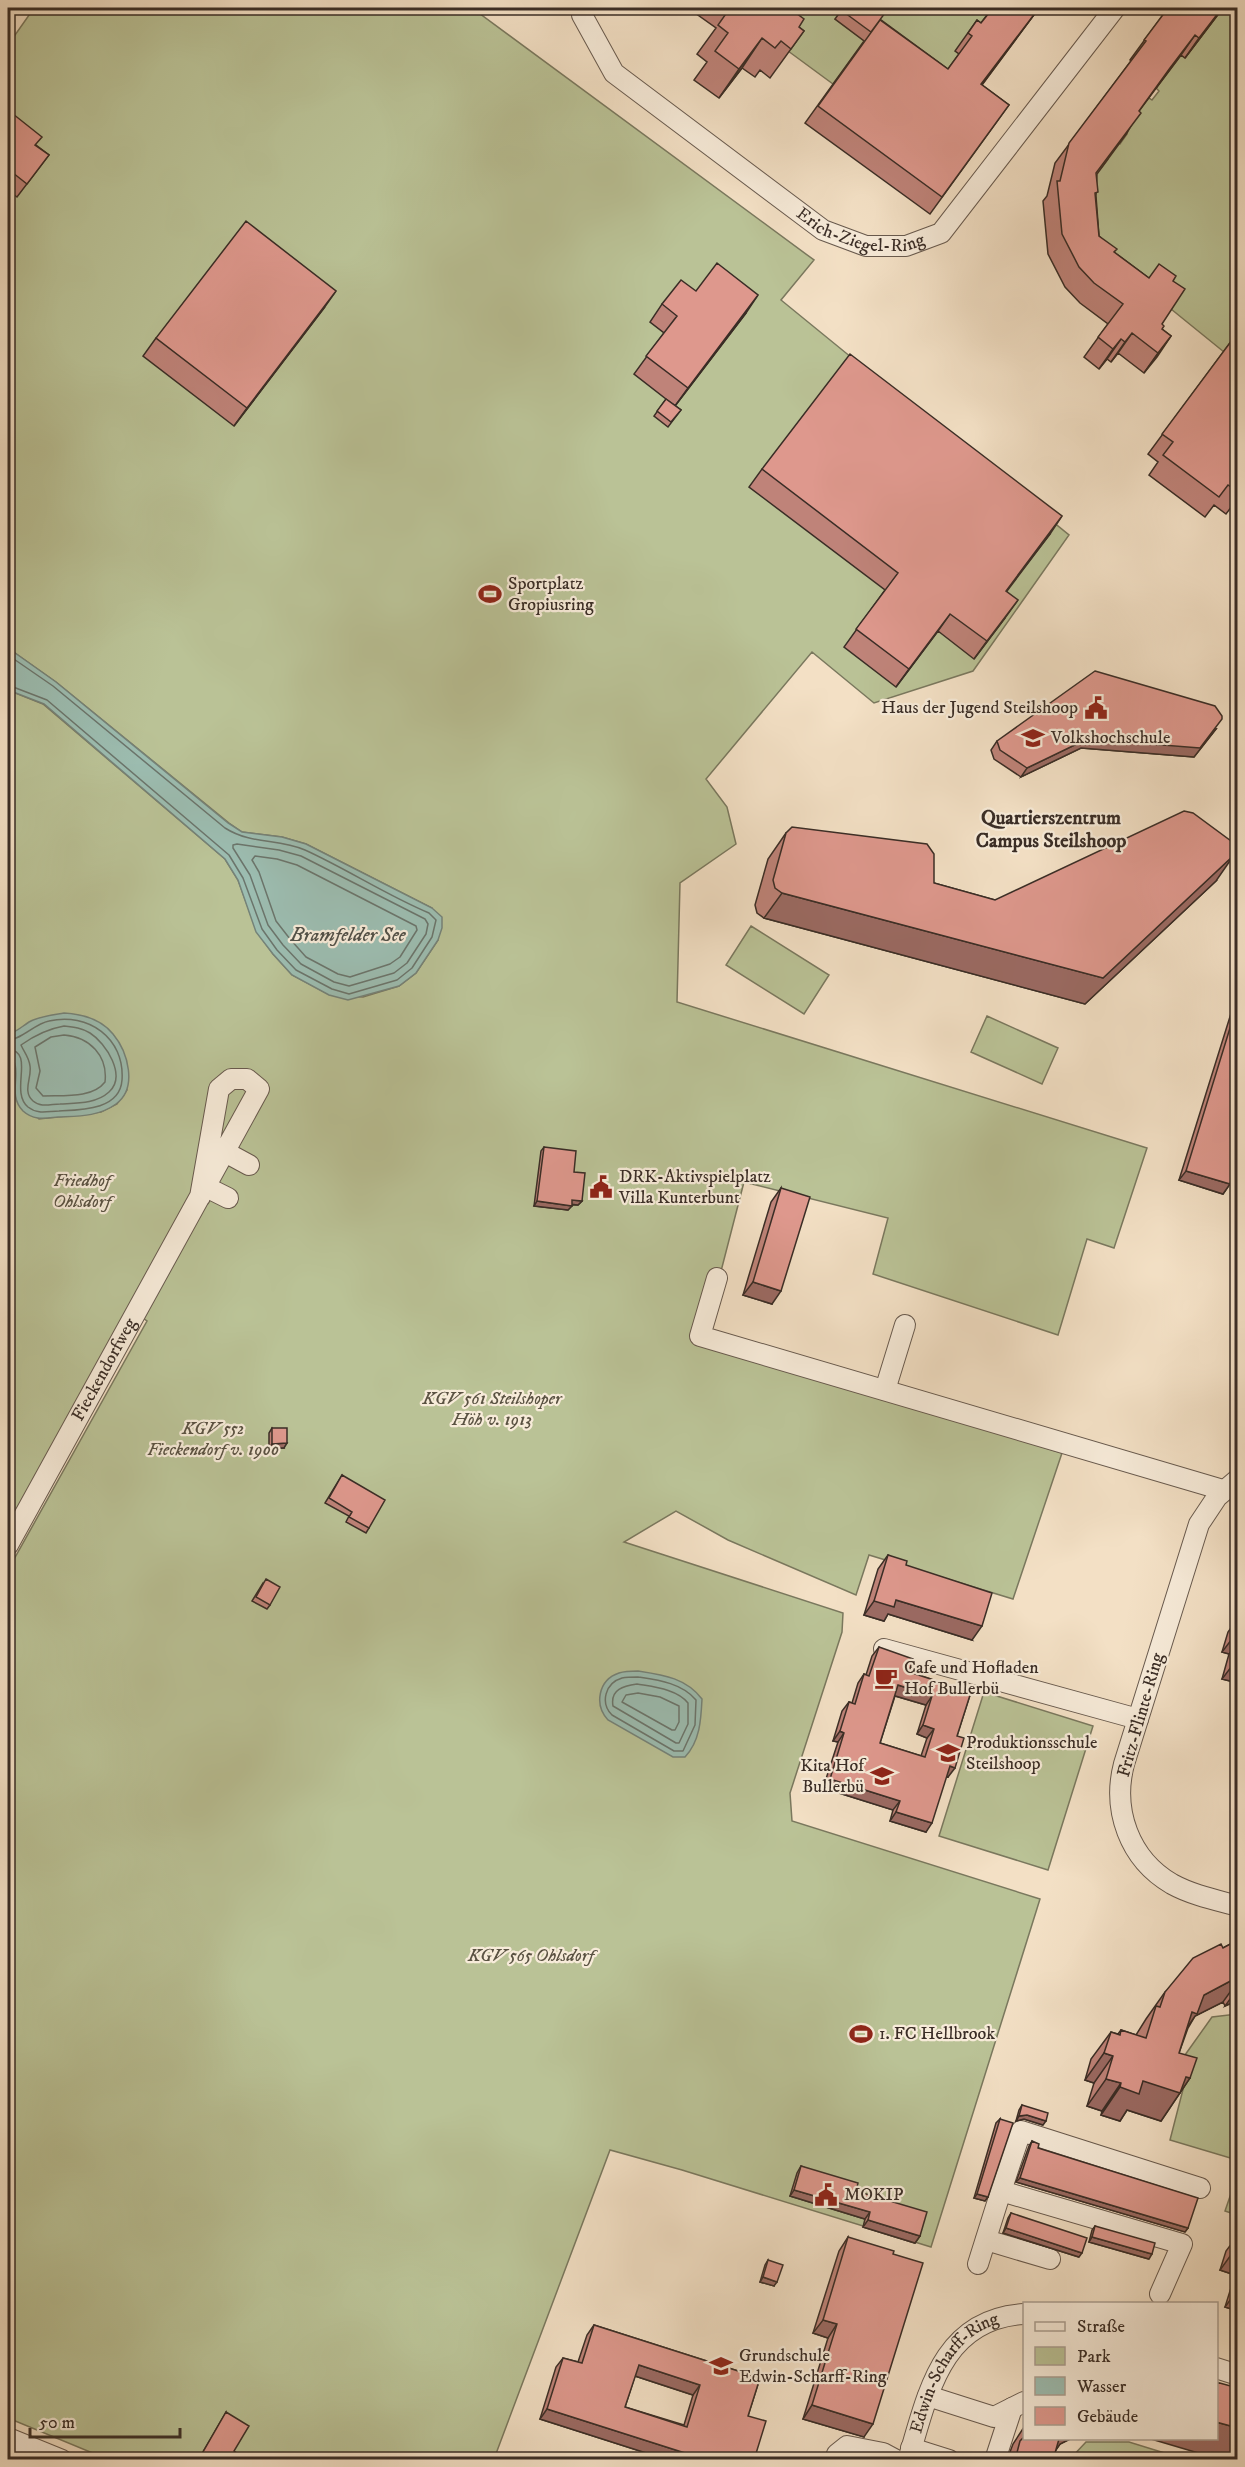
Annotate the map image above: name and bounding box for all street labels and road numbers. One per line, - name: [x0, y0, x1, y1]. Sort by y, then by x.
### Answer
- street label: Erich-Ziegel-Ring: [792, 203, 928, 258]
- street label: Fieckendorfweg: [67, 1314, 142, 1425]
- street label: Fritz-Flinte-Ring: [1113, 1650, 1169, 1780]
- street label: Edwin-Scharff-Ring: [905, 2308, 1002, 2436]

